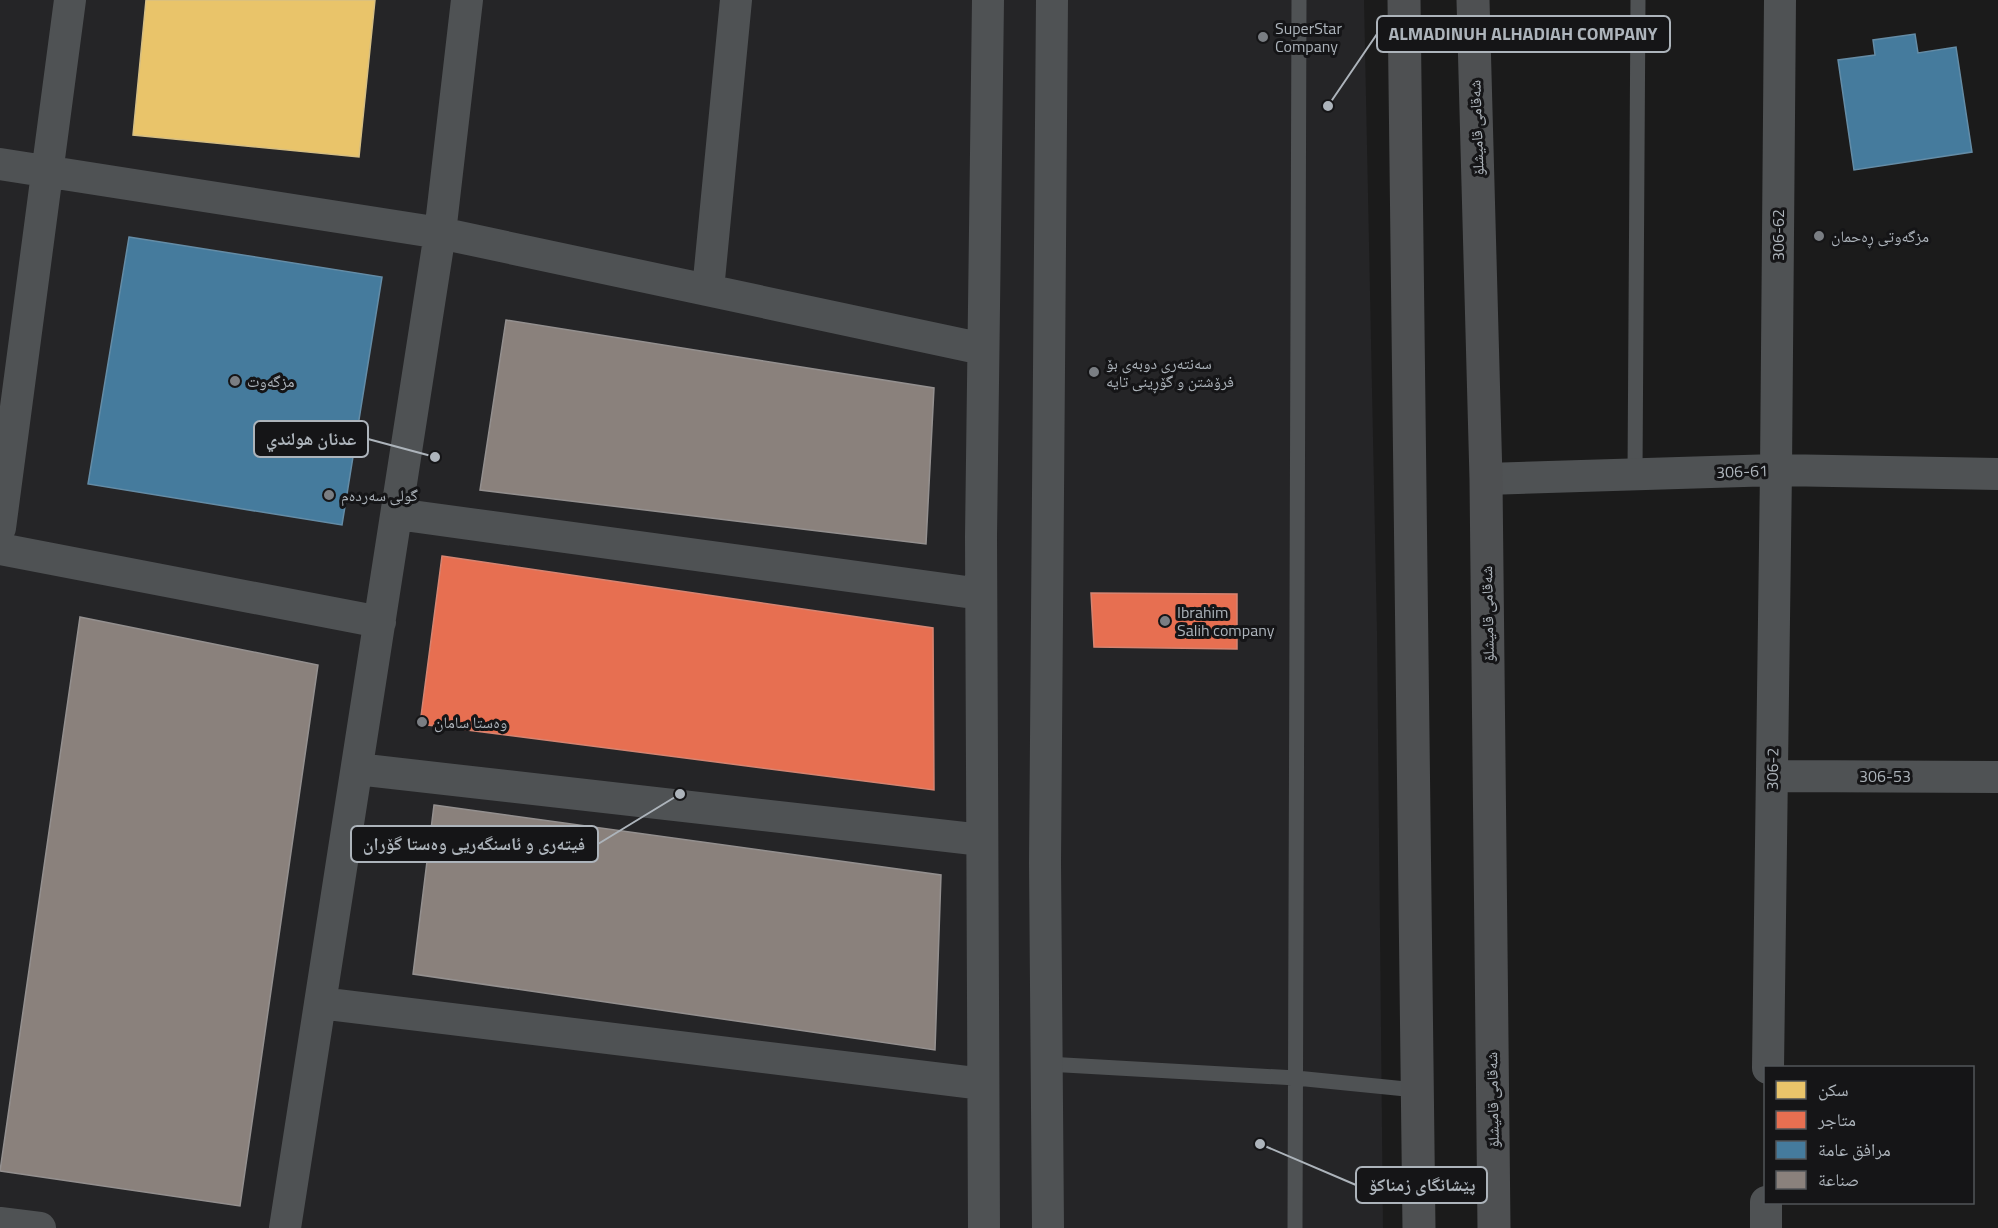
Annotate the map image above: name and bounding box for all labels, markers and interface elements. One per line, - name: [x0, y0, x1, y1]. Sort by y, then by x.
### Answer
- place label: SuperStar Company: [1275, 16, 1342, 58]
- callout: ALMADINUH ALHADIAH COMPANY: [1377, 16, 1670, 52]
- text: ALMADINUH ALHADIAH COMPANY: [1388, 20, 1658, 47]
- marker: SuperStar Company: [1256, 30, 1270, 44]
- street label: شەقامی قامیشلۆ: [1462, 80, 1490, 176]
- street label: 306-62: [1766, 209, 1790, 261]
- place label: مزگەوتی ڕەحمان: [1831, 224, 1929, 249]
- marker: مزگەوتی ڕەحمان: [1812, 229, 1826, 243]
- place label: سەنتەری دوبەی بۆ فرۆشتن و گۆڕینی تایە: [1106, 351, 1234, 394]
- marker: سەنتەری دوبەی بۆ فرۆشتن و گۆڕینی تایە: [1087, 365, 1101, 379]
- place label: مزگه‌وت: [247, 369, 294, 393]
- marker: مزگه‌وت: [228, 374, 242, 388]
- callout: عدنان هولندي: [254, 421, 368, 457]
- text: عدنان هولندي: [266, 425, 356, 453]
- street label: 306-61: [1716, 458, 1768, 484]
- place label: گولی سەردەم: [341, 483, 418, 507]
- marker: گولی سەردەم: [322, 488, 336, 502]
- street label: شەقامی قامیشلۆ: [1474, 566, 1500, 662]
- place label: Ibrahim Salih company: [1177, 600, 1275, 642]
- marker: Ibrahim Salih company: [1158, 614, 1172, 628]
- place label: وەستا سامان: [434, 710, 507, 734]
- marker: وەستا سامان: [415, 715, 429, 729]
- street label: 306-2: [1760, 747, 1784, 791]
- street label: 306-53: [1859, 764, 1911, 788]
- callout: فیتەری و ئاسنگەریی وەستا گۆران: [351, 826, 598, 862]
- text: فیتەری و ئاسنگەریی وەستا گۆران: [363, 830, 585, 857]
- street label: شەقامی قامیشلۆ: [1479, 1052, 1505, 1148]
- legend: [1764, 1066, 1974, 1204]
- text: سكن: [1818, 1076, 1849, 1103]
- text: متاجر: [1817, 1106, 1856, 1133]
- text: مرافق عامة: [1818, 1136, 1891, 1163]
- text: صناعة: [1818, 1166, 1859, 1193]
- callout: پێشانگای زمناكۆ: [1356, 1167, 1487, 1203]
- text: پێشانگای زمناكۆ: [1369, 1171, 1475, 1198]

